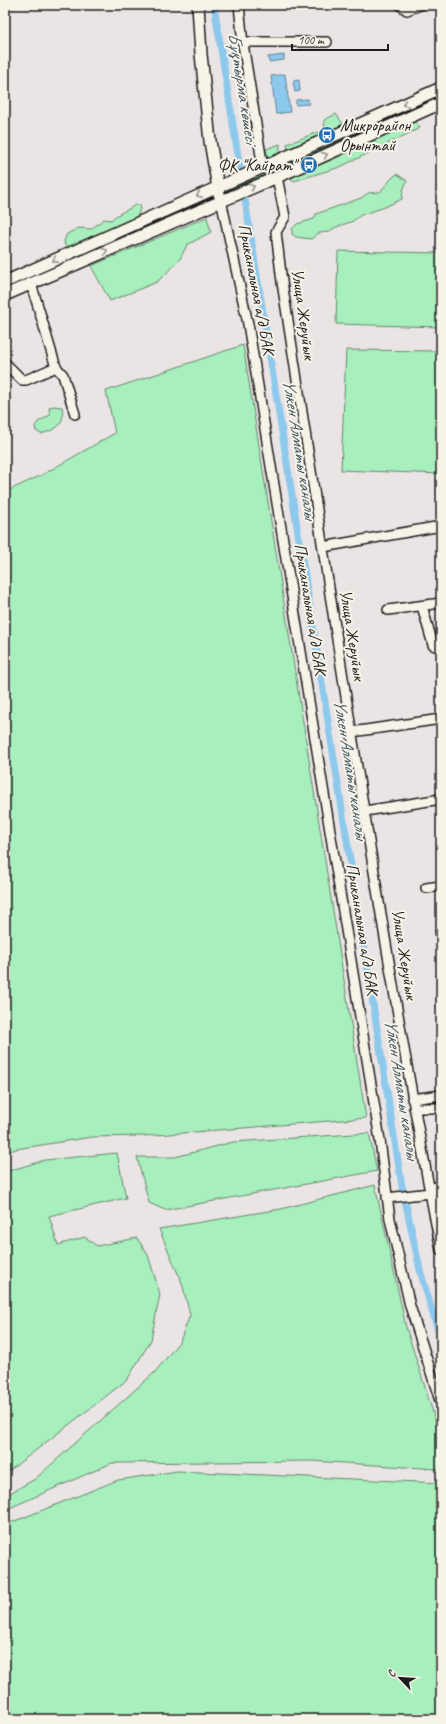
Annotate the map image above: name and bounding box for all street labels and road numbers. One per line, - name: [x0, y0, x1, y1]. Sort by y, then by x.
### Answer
- street label: Приканальная а/д БАК: [234, 222, 280, 359]
- street label: Улица Жеруйык: [287, 267, 321, 363]
- street label: Приканальная а/д БАК: [290, 542, 332, 679]
- street label: Улица Жеруйык: [335, 588, 370, 684]
- street label: Приканальная а/д БАК: [342, 862, 384, 999]
- street label: Улица Жеруйык: [387, 907, 422, 1003]

